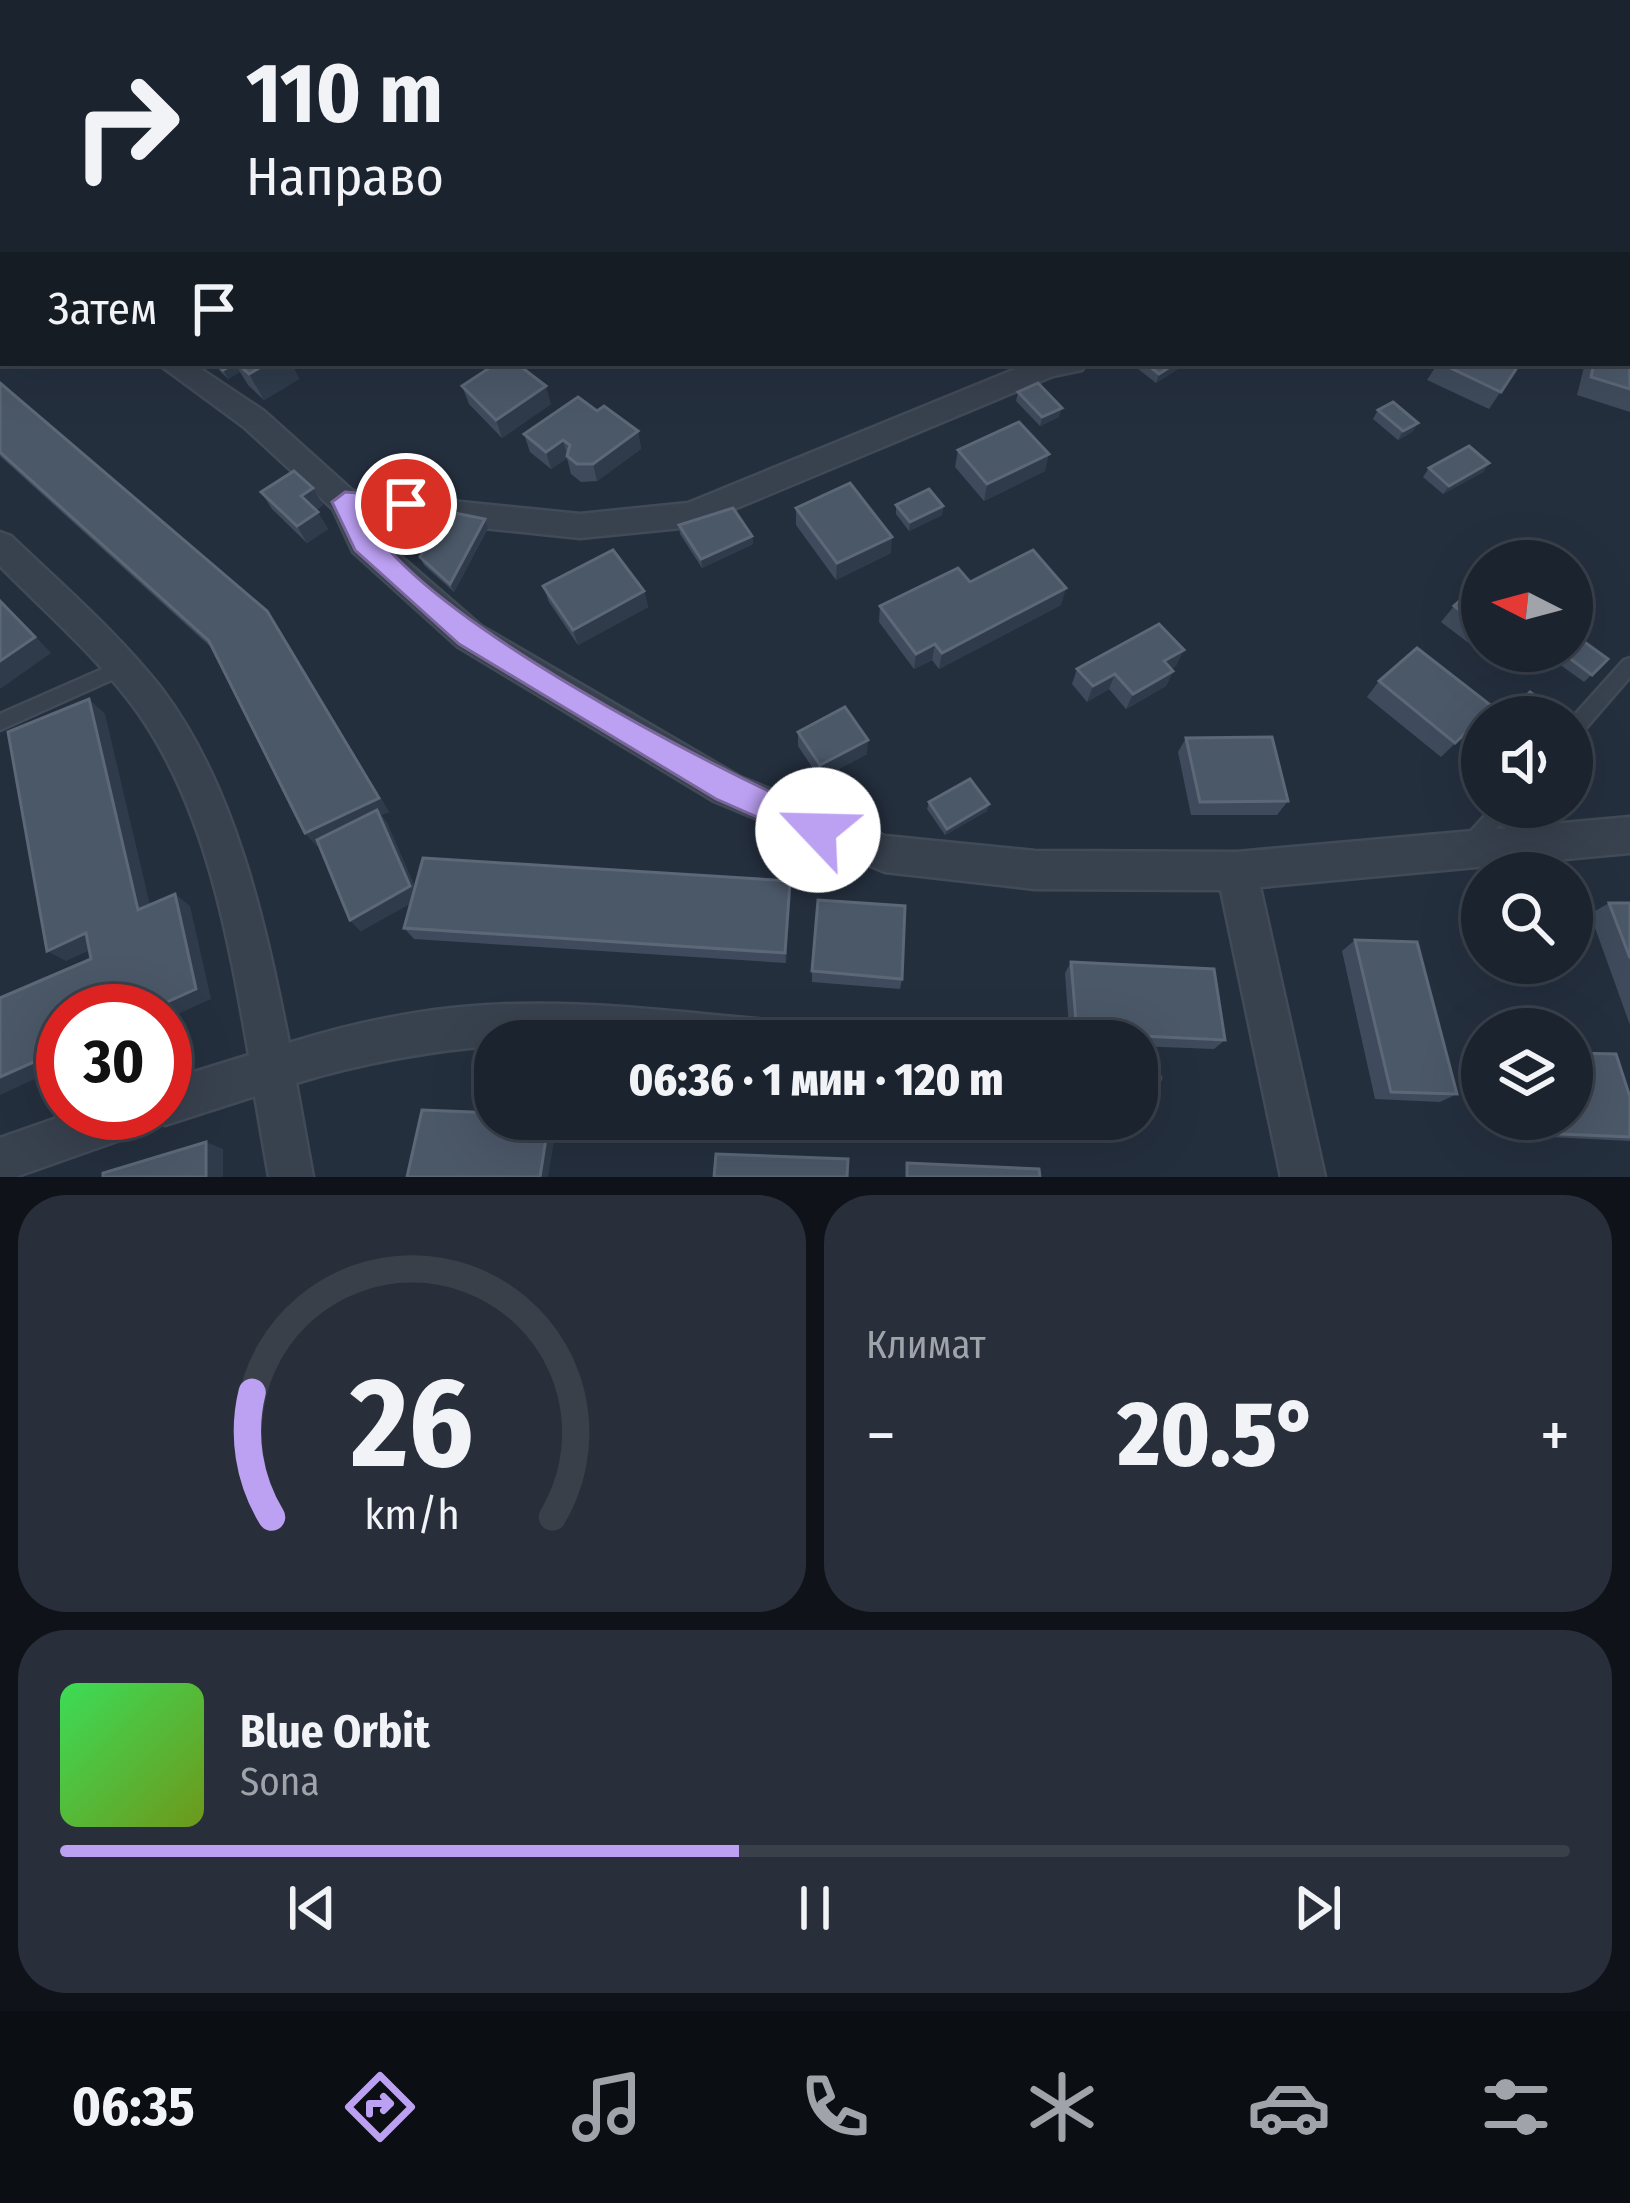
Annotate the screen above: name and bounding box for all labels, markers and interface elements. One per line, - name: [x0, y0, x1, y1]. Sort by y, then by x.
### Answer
- text: 110 m: [246, 43, 443, 144]
- icon: right: [48, 48, 204, 204]
- text: Направо: [246, 145, 444, 209]
- icon: arrive: [181, 276, 247, 342]
- text: Затем: [48, 282, 157, 336]
- pin: [355, 453, 457, 555]
- icon: arrive: [373, 471, 439, 537]
- north arrow: [1461, 540, 1593, 672]
- map controls: [1461, 540, 1593, 1140]
- button: sound: [1461, 696, 1593, 828]
- position arrow: [755, 767, 881, 893]
- button: search: [1461, 852, 1593, 984]
- speed limit sign: 30: [36, 984, 192, 1140]
- button: layers: [1461, 1008, 1593, 1140]
- text: 06:36 · 1 мин · 120 m: [628, 1053, 1004, 1107]
- text: Климат: [866, 1322, 986, 1368]
- text: 26: [349, 1349, 474, 1499]
- text: 20.5°: [1118, 1381, 1318, 1489]
- text: −: [866, 1396, 896, 1475]
- text: +: [1540, 1396, 1570, 1475]
- text: km/h: [364, 1488, 460, 1539]
- text: Blue Orbit: [240, 1705, 430, 1759]
- text: Sona: [240, 1759, 320, 1805]
- icon: previous: [279, 1875, 345, 1941]
- icon: pause: [782, 1875, 848, 1941]
- icon: next: [1285, 1875, 1351, 1941]
- icon: directions: [338, 2065, 422, 2149]
- icon: music: [565, 2065, 649, 2149]
- icon: phone: [793, 2065, 877, 2149]
- icon: climate: [1020, 2065, 1104, 2149]
- icon: car: [1247, 2065, 1331, 2149]
- icon: filters: [1474, 2065, 1558, 2149]
- text: 06:35: [72, 2075, 195, 2139]

